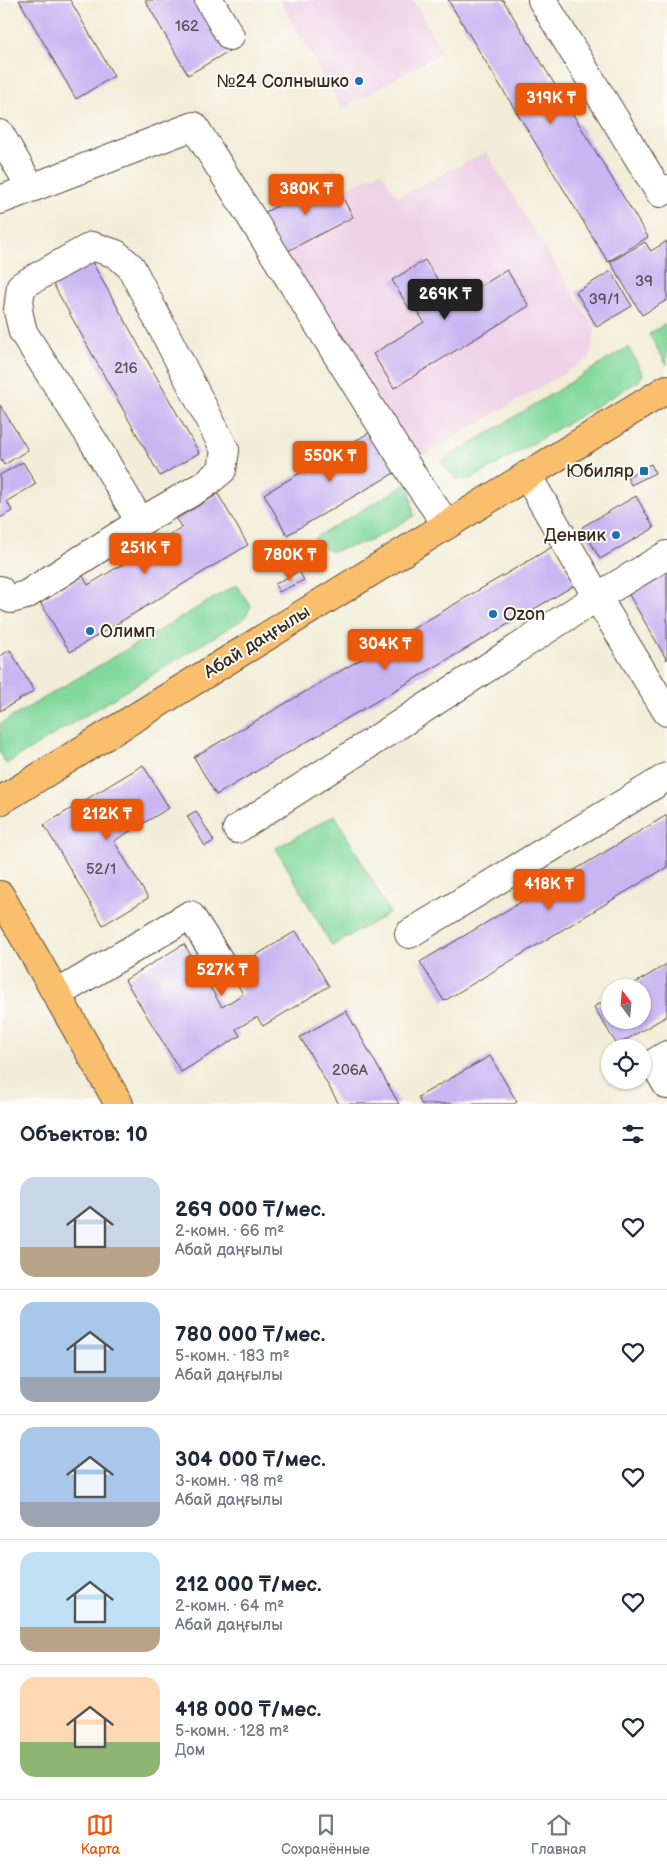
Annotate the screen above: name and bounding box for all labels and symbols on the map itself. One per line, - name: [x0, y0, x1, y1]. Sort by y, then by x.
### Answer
- house number: 162: [175, 17, 199, 36]
- place label: №24 Солнышко: [216, 71, 349, 92]
- marker: №24 Солнышко: [353, 75, 365, 87]
- pin: 319K ₸: [510, 82, 592, 125]
- pin: 380K ₸: [265, 174, 347, 216]
- house number: 39: [635, 272, 653, 291]
- pin: 269K ₸: [404, 278, 486, 321]
- house number: 39/1: [589, 290, 619, 309]
- house number: 216: [114, 359, 138, 378]
- pin: 550K ₸: [289, 440, 371, 483]
- place label: Юбиляр: [566, 461, 634, 482]
- marker: Юбиляр: [638, 465, 650, 477]
- place label: Денвик: [544, 525, 606, 546]
- marker: Денвик: [610, 529, 622, 541]
- pin: 251K ₸: [104, 532, 186, 575]
- pin: 780K ₸: [249, 540, 331, 582]
- street label: Абай даңғылы: [199, 601, 314, 684]
- place label: Ozon: [503, 604, 545, 625]
- marker: Ozon: [487, 608, 499, 620]
- place label: Олимп: [100, 621, 156, 642]
- marker: Олимп: [84, 625, 96, 637]
- pin: 304K ₸: [344, 628, 426, 671]
- pin: 212K ₸: [66, 798, 148, 841]
- house number: 52/1: [86, 860, 116, 879]
- pin: 418K ₸: [508, 868, 590, 911]
- pin: 527K ₸: [181, 954, 263, 997]
- north arrow: [601, 979, 651, 1029]
- house number: 206А: [332, 1061, 369, 1080]

